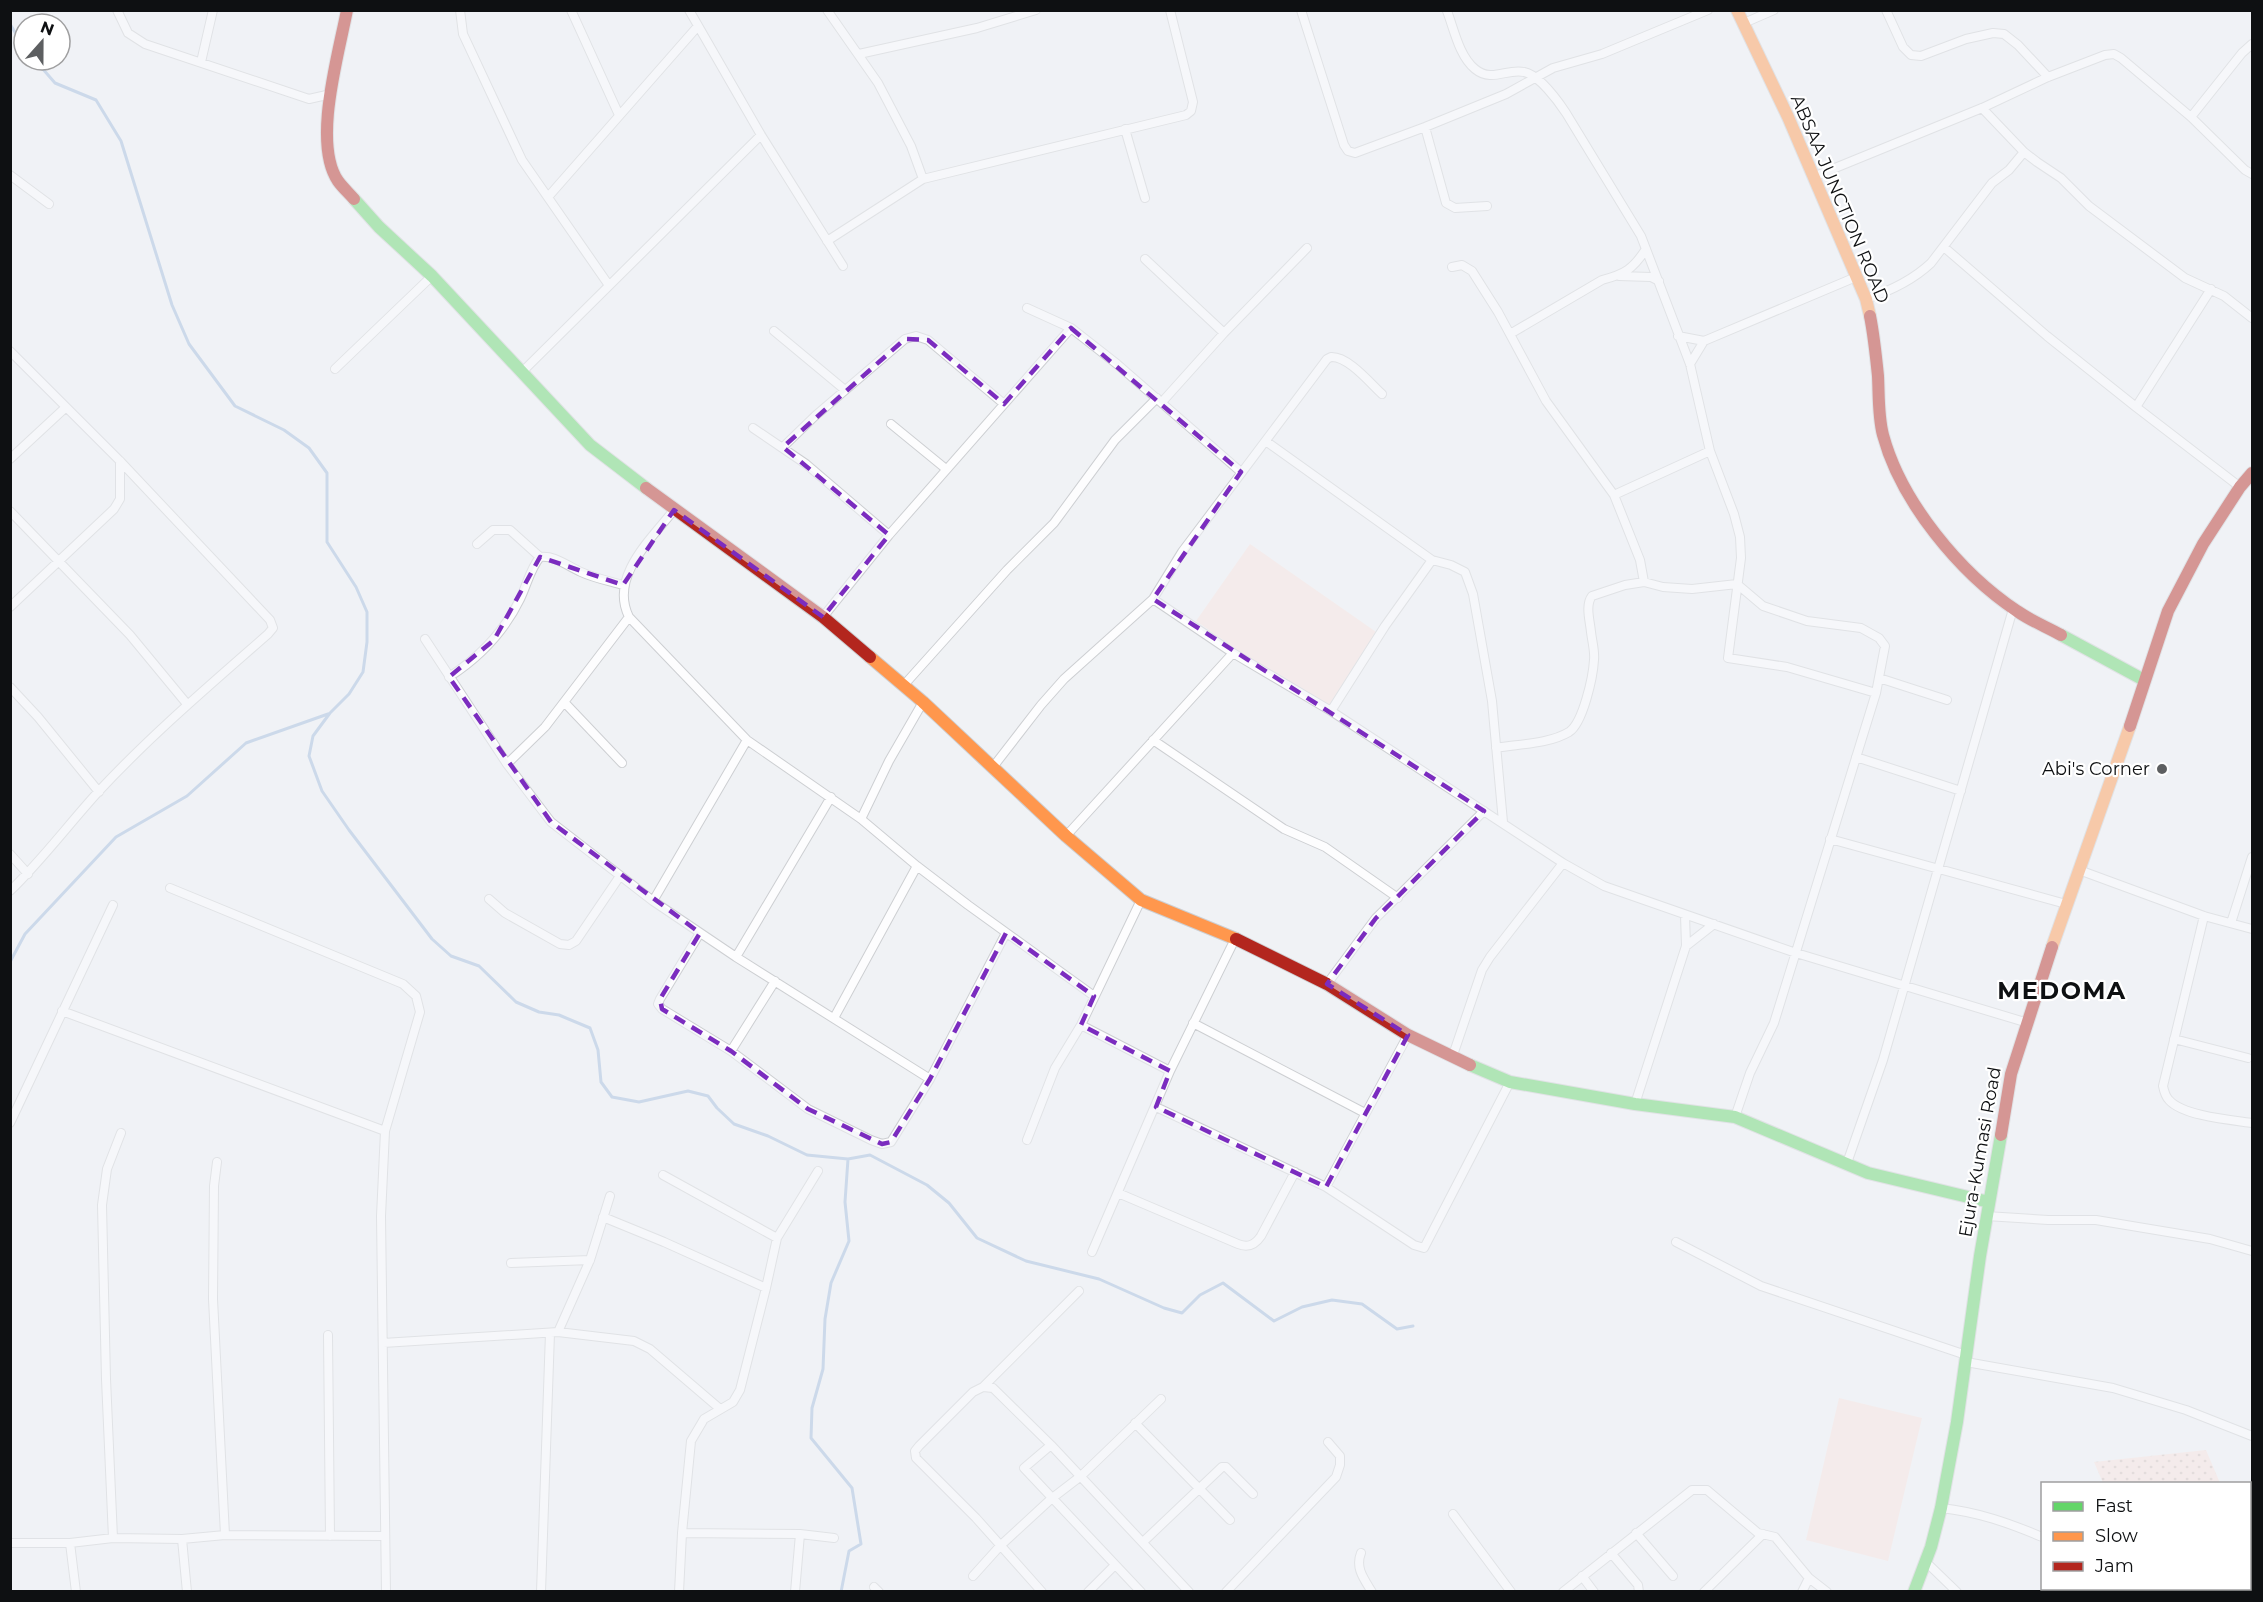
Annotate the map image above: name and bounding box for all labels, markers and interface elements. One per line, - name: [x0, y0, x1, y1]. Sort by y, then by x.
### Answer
- north arrow: [12, 12, 72, 72]
- text: N: [38, 17, 57, 40]
- street label: ABSAA JUNCTION ROAD: [1786, 91, 1894, 307]
- place label: Abi's Corner: [2042, 758, 2150, 780]
- marker: Abi's Corner: [2155, 762, 2169, 776]
- district label: MEDOMA: [1997, 976, 2127, 1005]
- street label: Ejura-Kumasi Road: [1954, 1065, 2006, 1239]
- legend: [2041, 1482, 2251, 1590]
- text: Fast: [2095, 1495, 2133, 1517]
- text: Slow: [2095, 1525, 2138, 1547]
- text: Jam: [2094, 1555, 2134, 1577]

